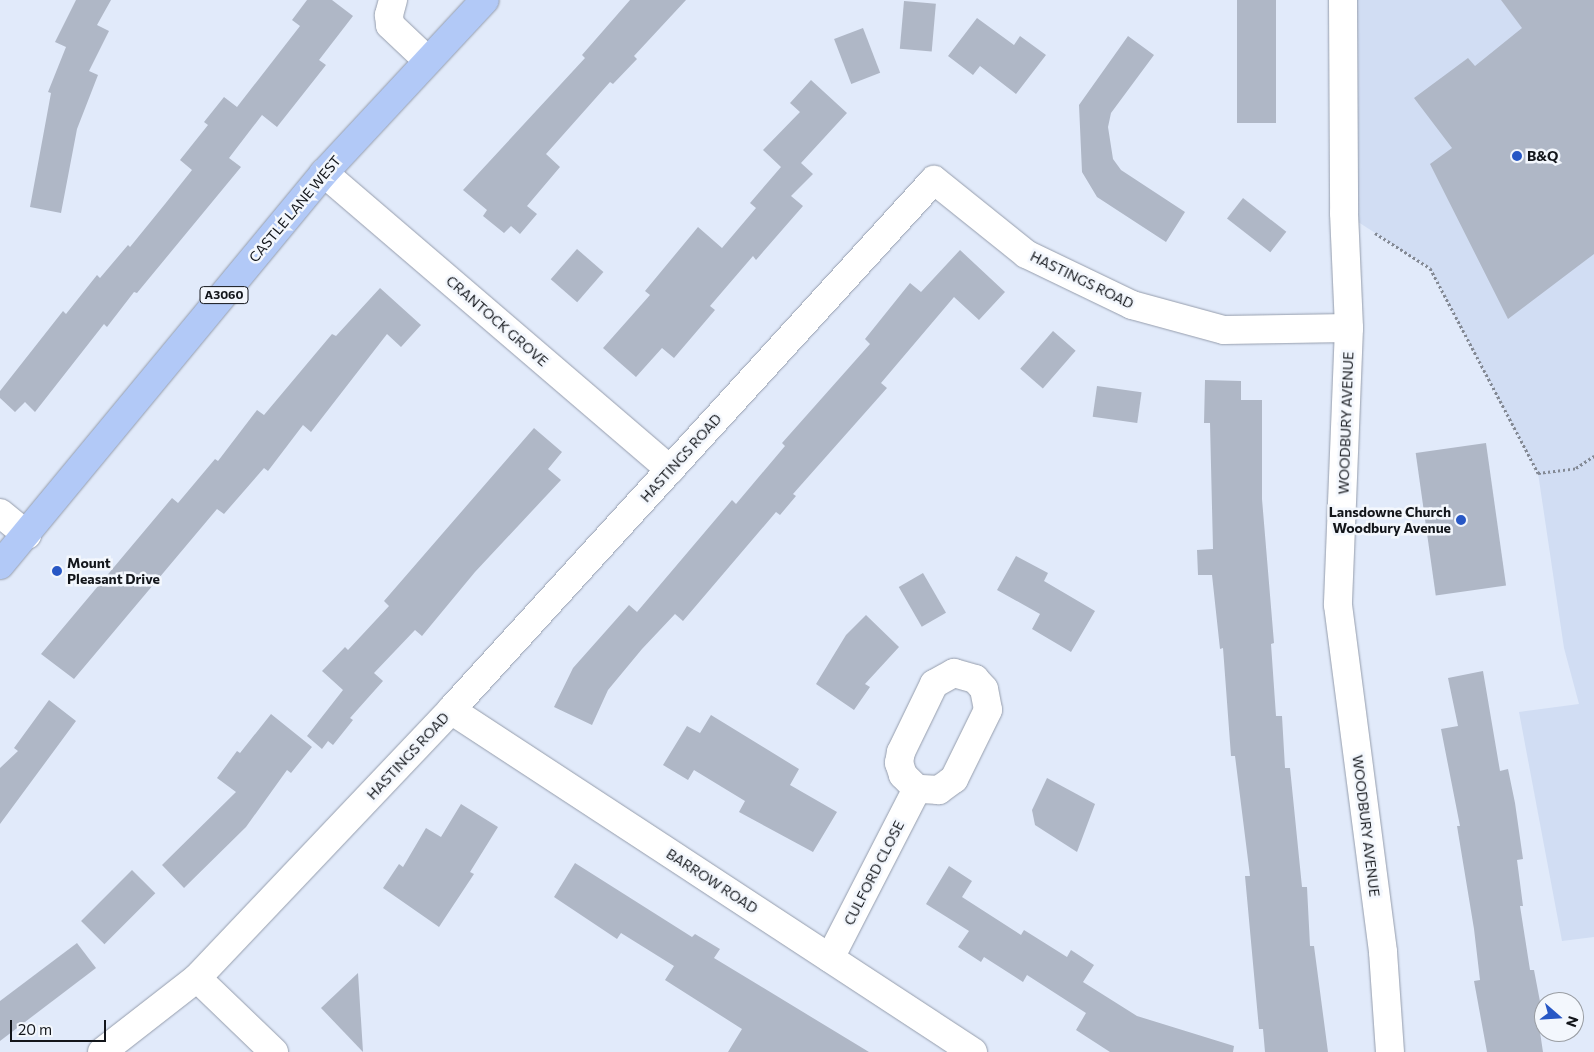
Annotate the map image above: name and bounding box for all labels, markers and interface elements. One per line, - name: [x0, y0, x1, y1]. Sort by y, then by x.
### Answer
- place label: B&Q: [1527, 148, 1558, 164]
- marker: B&Q: [1511, 150, 1523, 162]
- street label: CASTLE LANE WEST: [245, 152, 345, 266]
- street label: HASTINGS ROAD: [1028, 248, 1136, 312]
- street label: CRANTOCK GROVE: [443, 272, 551, 370]
- road number: A3060: [199, 286, 249, 304]
- street label: WOODBURY AVENUE: [1335, 351, 1357, 495]
- street label: HASTINGS ROAD: [637, 410, 725, 506]
- place label: Lansdowne Church Woodbury Avenue: [1329, 504, 1451, 536]
- marker: Lansdowne Church Woodbury Avenue: [1455, 514, 1467, 526]
- place label: Mount Pleasant Drive: [67, 555, 160, 588]
- marker: Mount Pleasant Drive: [51, 565, 63, 577]
- street label: HASTINGS ROAD: [363, 709, 453, 803]
- street label: WOODBURY AVENUE: [1349, 754, 1383, 898]
- street label: CULFORD CLOSE: [840, 818, 908, 928]
- street label: BARROW ROAD: [663, 845, 761, 917]
- north arrow: [1534, 992, 1584, 1042]
- scale bar: [12, 1010, 109, 1042]
- text: N: [1563, 1014, 1582, 1029]
- text: 20 m: [18, 1020, 52, 1038]

